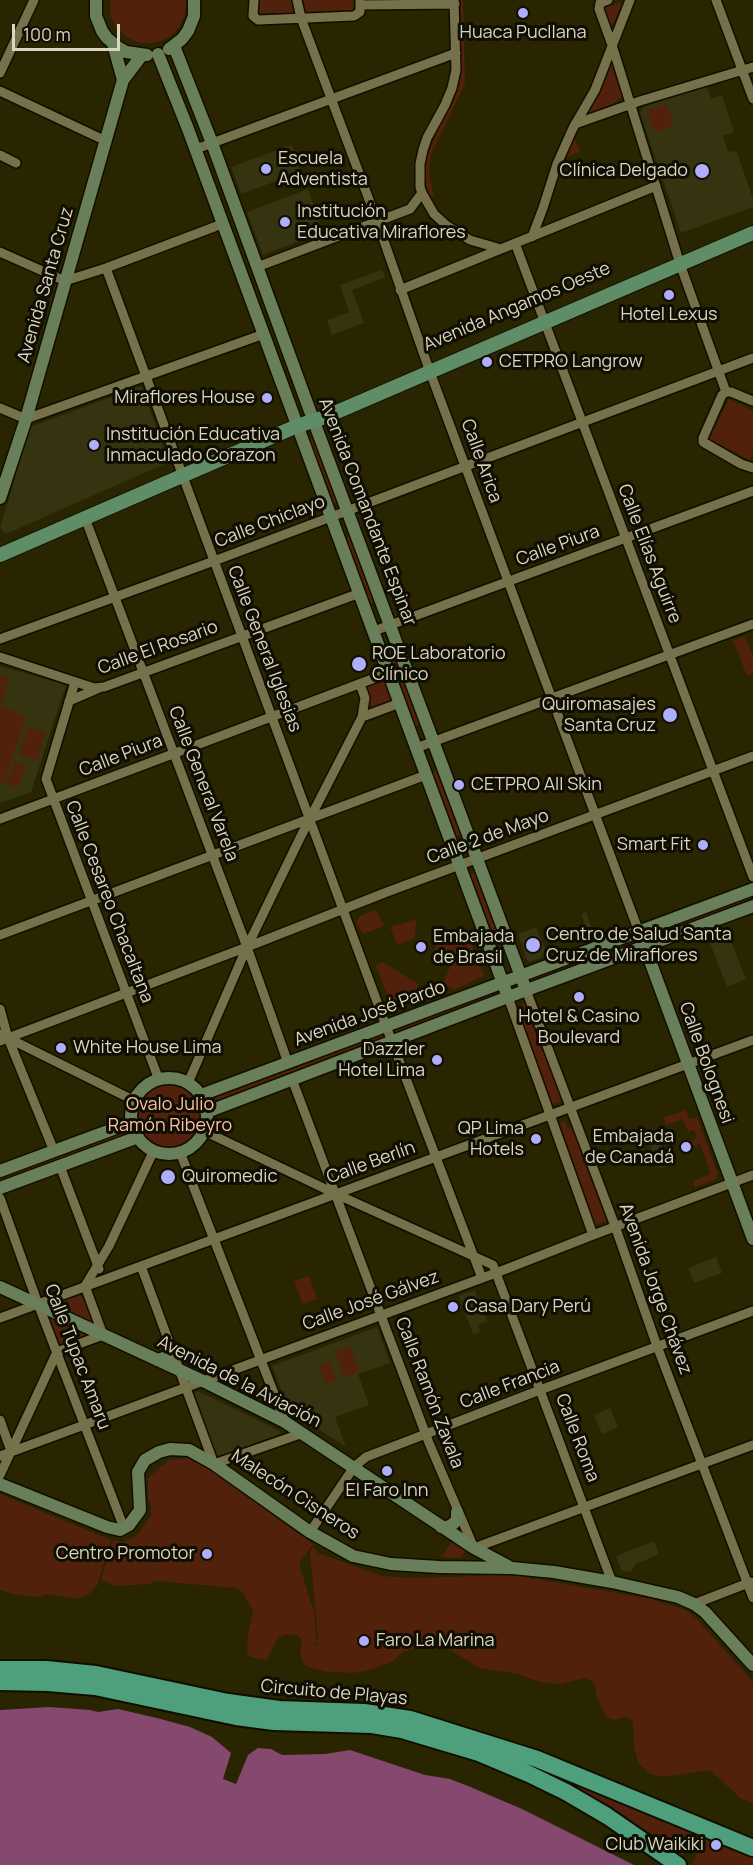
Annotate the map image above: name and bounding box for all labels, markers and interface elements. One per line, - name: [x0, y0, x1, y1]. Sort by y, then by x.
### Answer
- marker: Huaca Pucllana: [516, 6, 530, 20]
- scale bar: [15, 12, 123, 50]
- text: 100 m: [23, 22, 71, 46]
- place label: Huaca Pucllana: [460, 22, 586, 44]
- place label: Escuela Adventista: [278, 148, 368, 190]
- place label: Clínica Delgado: [560, 160, 688, 182]
- marker: Escuela Adventista: [259, 162, 273, 176]
- marker: Clínica Delgado: [693, 162, 711, 180]
- place label: Institución Educativa Miraflores: [297, 201, 466, 244]
- street label: Avenida Santa Cruz: [13, 205, 79, 365]
- marker: Institución Educativa Miraflores: [278, 215, 292, 229]
- street label: Avenida Angamos Oeste: [420, 258, 614, 356]
- marker: Hotel Lexus: [662, 288, 676, 302]
- place label: Hotel Lexus: [620, 304, 718, 326]
- place label: CETPRO Langrow: [499, 351, 643, 373]
- marker: CETPRO Langrow: [480, 355, 494, 369]
- place label: Miraflores House: [114, 387, 255, 409]
- marker: Miraflores House: [260, 391, 274, 405]
- street label: Avenida Comandante Espinar: [313, 395, 421, 629]
- street label: Calle Arica: [456, 416, 506, 506]
- place label: Institución Educativa Inmaculado Corazon: [106, 424, 280, 466]
- marker: Institución Educativa Inmaculado Corazon: [87, 438, 101, 452]
- street label: Calle Elías Aguirre: [613, 481, 685, 627]
- street label: Calle Chiclayo: [212, 491, 328, 553]
- street label: Calle Piura: [513, 521, 603, 571]
- street label: Calle General Iglesias: [222, 563, 306, 735]
- street label: Calle El Rosario: [95, 616, 221, 680]
- place label: ROE Laboratorio Clínico: [372, 643, 506, 686]
- marker: ROE Laboratorio Clínico: [350, 655, 368, 673]
- place label: Quiromasajes Santa Cruz: [542, 694, 656, 736]
- street label: Calle General Varela: [163, 703, 243, 865]
- marker: Quiromasajes Santa Cruz: [661, 706, 679, 724]
- street label: Calle Piura: [76, 730, 166, 782]
- place label: CETPRO All Skin: [471, 774, 602, 796]
- marker: CETPRO All Skin: [452, 778, 466, 792]
- street label: Calle Cesareo Chacaltana: [60, 798, 158, 1006]
- street label: Calle 2 de Mayo: [424, 805, 552, 869]
- place label: Smart Fit: [617, 834, 691, 856]
- marker: Smart Fit: [696, 838, 710, 852]
- place label: Centro de Salud Santa Cruz de Miraflores: [546, 924, 732, 966]
- place label: Embajada de Brasil: [433, 926, 514, 968]
- marker: Centro de Salud Santa Cruz de Miraflores: [524, 936, 542, 954]
- marker: Embajada de Brasil: [414, 940, 428, 954]
- street label: Avenida José Pardo: [291, 977, 449, 1051]
- marker: Hotel & Casino Boulevard: [572, 990, 586, 1004]
- street label: Calle Bolognesi: [674, 999, 738, 1127]
- place label: Hotel & Casino Boulevard: [518, 1006, 640, 1048]
- place label: White House Lima: [73, 1037, 222, 1059]
- place label: Dazzler Hotel Lima: [338, 1039, 425, 1082]
- marker: White House Lima: [54, 1041, 68, 1055]
- marker: Dazzler Hotel Lima: [430, 1053, 444, 1067]
- park label: Ovalo Julio Ramón Ribeyro: [108, 1094, 232, 1136]
- place label: QP Lima Hotels: [458, 1118, 524, 1160]
- place label: Embajada de Canadá: [585, 1126, 674, 1168]
- marker: QP Lima Hotels: [529, 1132, 543, 1146]
- street label: Calle Berlín: [324, 1137, 418, 1189]
- marker: Embajada de Canadá: [679, 1140, 693, 1154]
- place label: Quiromedic: [182, 1166, 277, 1188]
- marker: Quiromedic: [159, 1168, 177, 1186]
- street label: Avenida Jorge Chávez: [614, 1200, 696, 1378]
- street label: Calle José Gálvez: [300, 1266, 442, 1336]
- street label: Calle Tupac Amaru: [39, 1281, 115, 1433]
- place label: Casa Dary Perú: [465, 1296, 591, 1318]
- marker: Casa Dary Perú: [446, 1300, 460, 1314]
- street label: Calle Ramón Zavala: [390, 1314, 468, 1472]
- street label: Avenida de la Aviación: [154, 1331, 324, 1433]
- street label: Calle Francia: [457, 1356, 563, 1414]
- street label: Calle Roma: [550, 1391, 604, 1485]
- street label: Malecón Cisneros: [227, 1446, 363, 1544]
- marker: El Faro Inn: [380, 1464, 394, 1478]
- place label: El Faro Inn: [346, 1480, 428, 1502]
- place label: Centro Promotor: [56, 1543, 195, 1565]
- marker: Centro Promotor: [200, 1547, 214, 1561]
- place label: Faro La Marina: [376, 1630, 495, 1652]
- marker: Faro La Marina: [357, 1634, 371, 1648]
- street label: Circuito de Playas: [260, 1676, 408, 1710]
- place label: Club Waikiki: [605, 1834, 704, 1856]
- marker: Club Waikiki: [709, 1838, 723, 1852]

